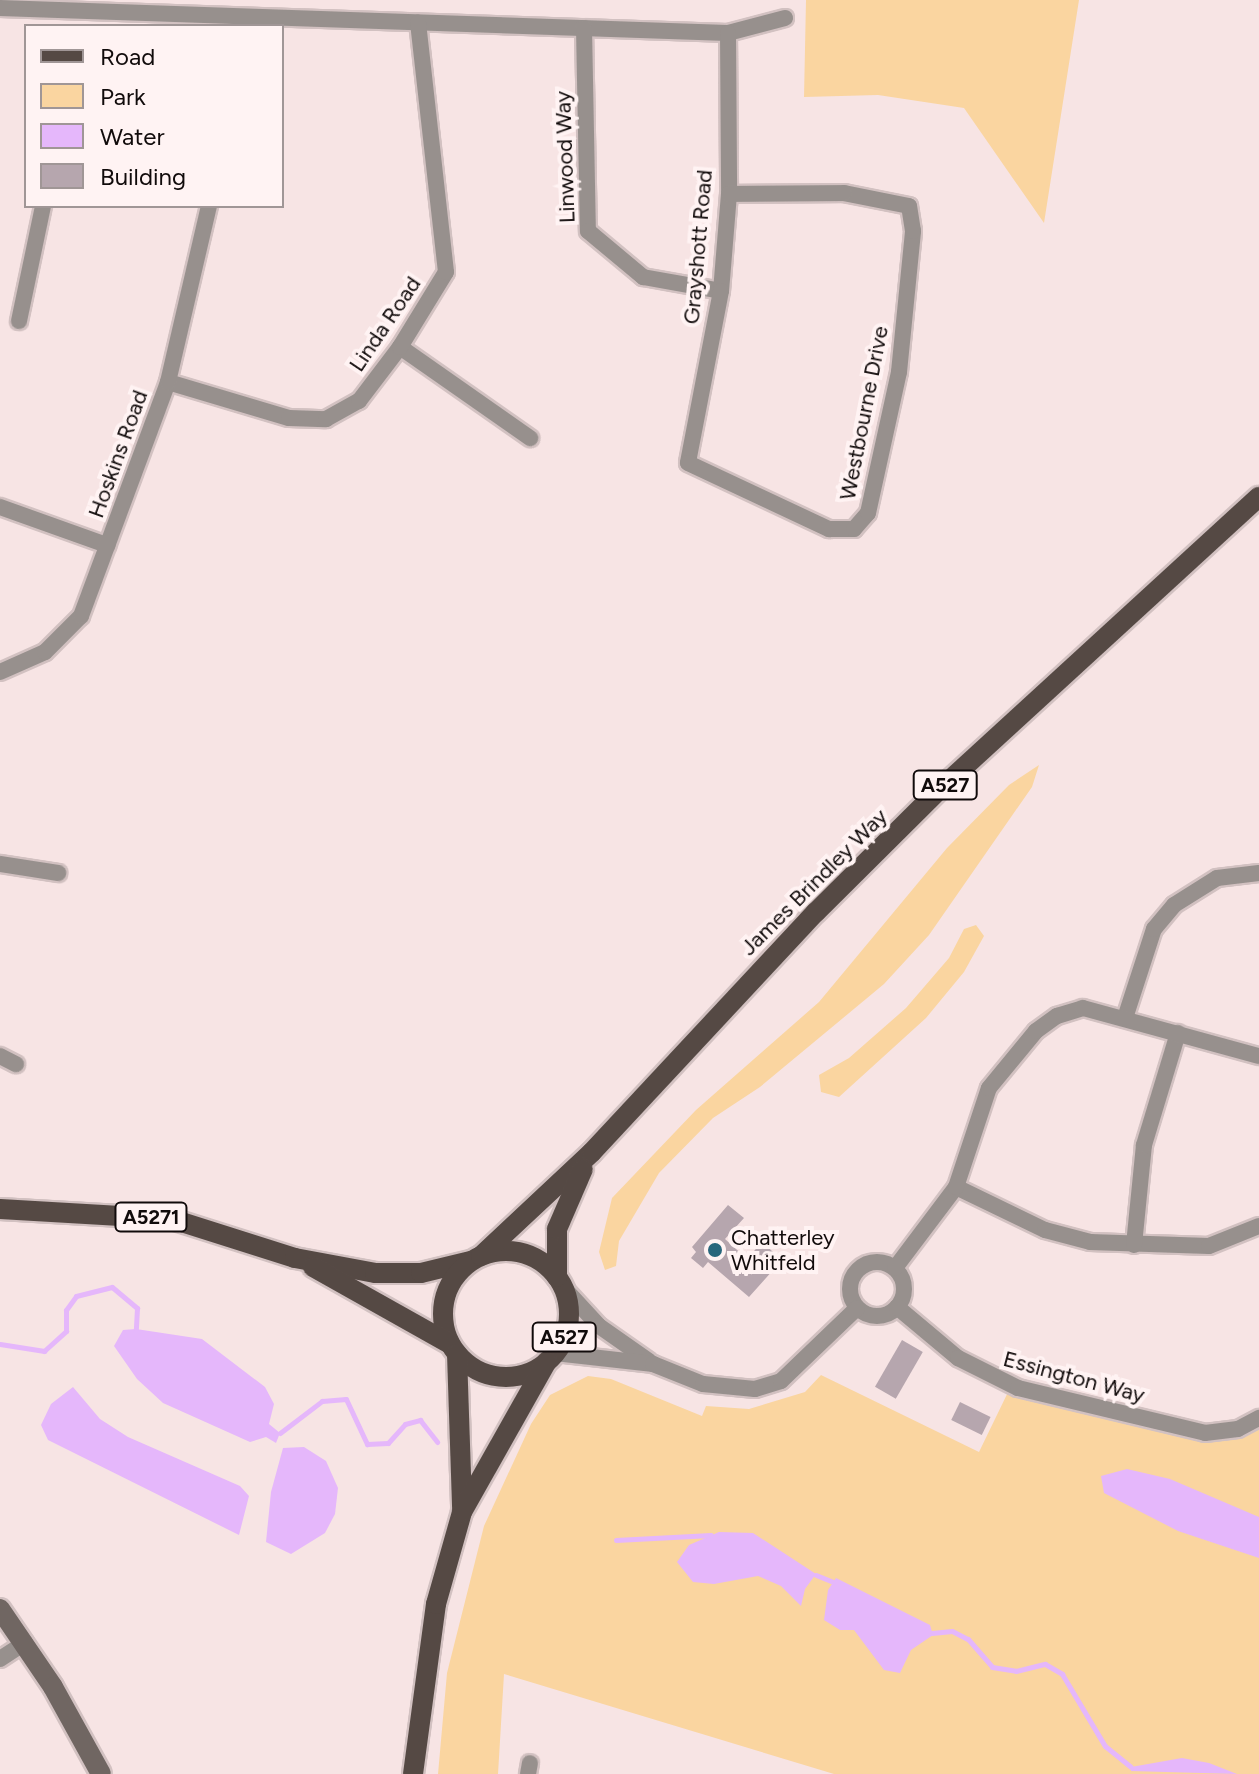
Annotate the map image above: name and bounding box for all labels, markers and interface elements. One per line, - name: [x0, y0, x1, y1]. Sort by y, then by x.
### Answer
- legend: [24, 24, 284, 208]
- text: Road: [100, 42, 155, 71]
- text: Park: [100, 82, 146, 111]
- street label: Linwood Way: [549, 90, 581, 224]
- text: Water: [100, 122, 165, 151]
- text: Building: [100, 162, 186, 191]
- street label: Grayshott Road: [678, 169, 718, 325]
- street label: Linda Road: [344, 271, 426, 377]
- street label: Westbourne Drive: [834, 324, 894, 502]
- street label: Hoskins Road: [83, 387, 153, 521]
- road number: A527: [911, 769, 979, 801]
- street label: James Brindley Way: [735, 803, 893, 961]
- road number: A5271: [113, 1201, 189, 1233]
- place label: Chatterley Whitfeld: [731, 1224, 835, 1276]
- marker: Chatterley Whitfeld: [706, 1241, 724, 1259]
- road number: A527: [530, 1321, 598, 1353]
- street label: Essington Way: [1000, 1345, 1148, 1409]

